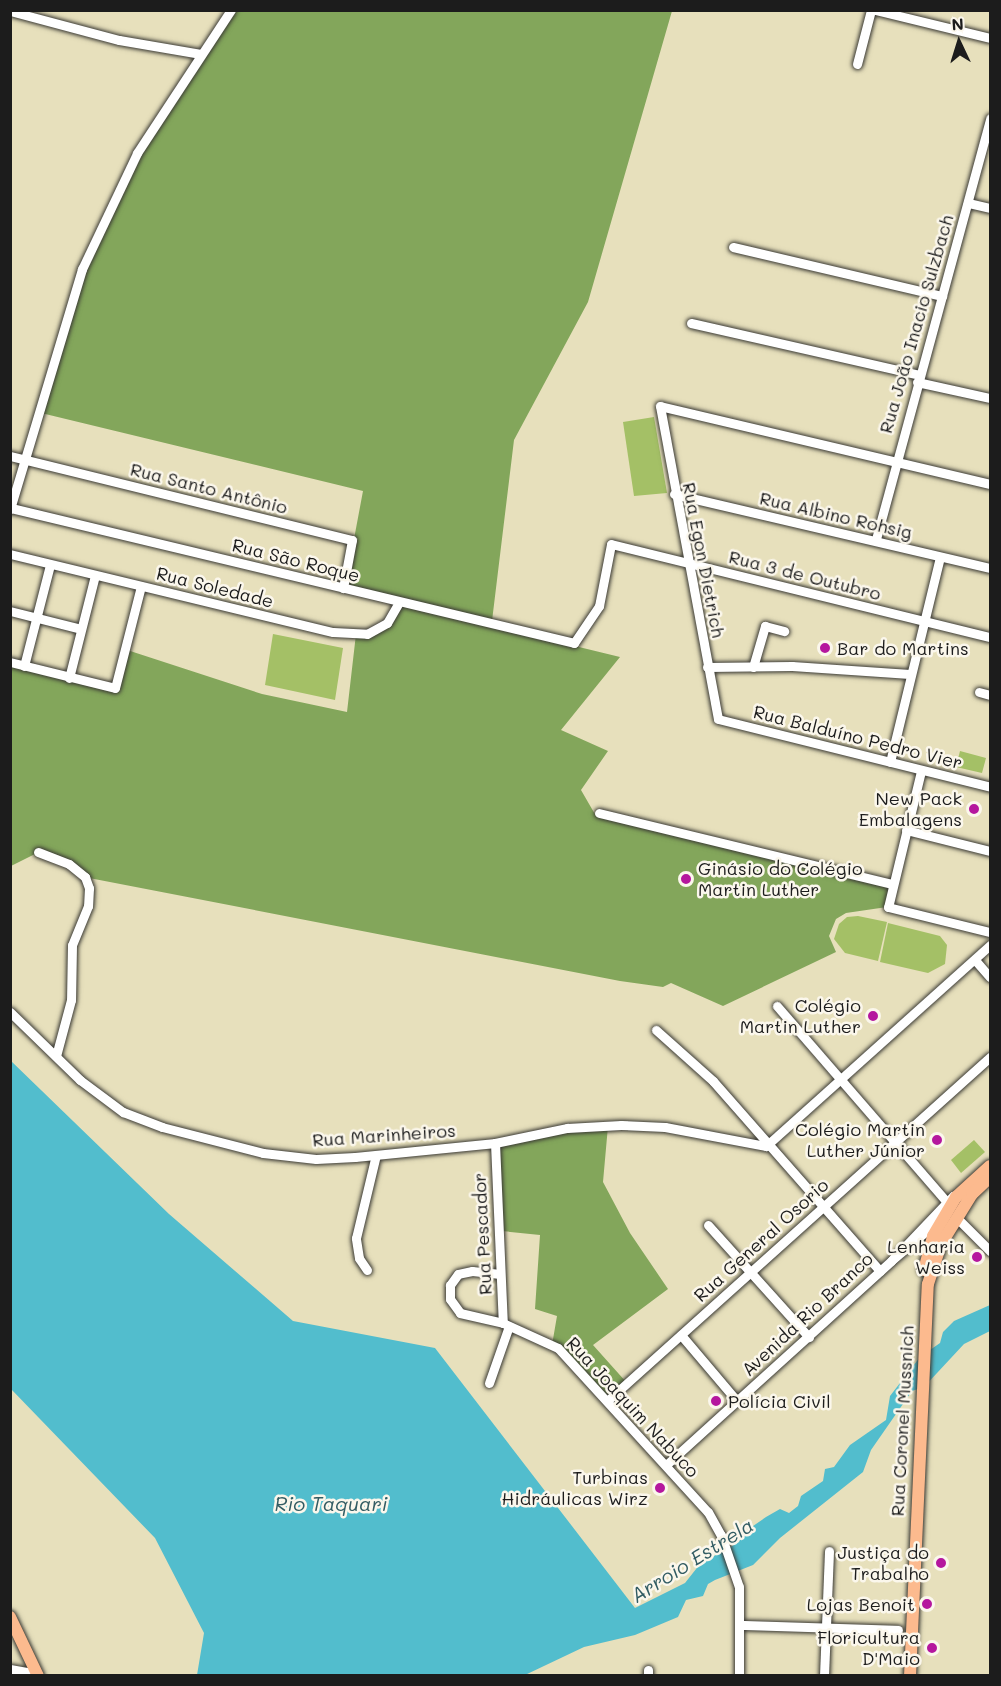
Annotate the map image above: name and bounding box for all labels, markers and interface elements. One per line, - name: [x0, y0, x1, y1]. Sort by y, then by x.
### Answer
- north arrow: [929, 12, 989, 72]
- text: N: [951, 13, 965, 34]
- street label: Rua João Inacio Sulzbach: [874, 212, 958, 436]
- street label: Rua Santo Antônio: [128, 458, 290, 518]
- street label: Rua Egon Dietrich: [678, 481, 730, 639]
- street label: Rua Albino Rohsig: [758, 487, 914, 543]
- street label: Rua São Roque: [230, 534, 362, 586]
- street label: Rua 3 de Outubro: [727, 546, 883, 604]
- street label: Rua Soledade: [154, 562, 276, 612]
- place label: Bar do Martins: [837, 637, 969, 659]
- marker: Bar do Martins: [818, 641, 832, 655]
- street label: Rua Balduíno Pedro Vier: [751, 701, 965, 773]
- place label: New Pack Embalagens: [859, 788, 962, 830]
- marker: New Pack Embalagens: [967, 802, 981, 816]
- place label: Ginásio do Colégio Martin Luther: [698, 858, 863, 900]
- marker: Ginásio do Colégio Martin Luther: [679, 872, 693, 886]
- place label: Colégio Martin Luther: [740, 995, 861, 1038]
- marker: Colégio Martin Luther: [866, 1009, 880, 1023]
- street label: Rua Marinheiros: [312, 1119, 456, 1151]
- place label: Colégio Martin Luther Júnior: [795, 1119, 925, 1162]
- marker: Colégio Martin Luther Júnior: [930, 1133, 944, 1147]
- street label: Rua Pescador: [468, 1172, 496, 1296]
- street label: Rua General Osorio: [689, 1174, 833, 1306]
- place label: Lenharia Weiss: [887, 1236, 965, 1278]
- street label: Avenida Rio Branco: [737, 1248, 877, 1380]
- marker: Lenharia Weiss: [970, 1250, 984, 1264]
- street label: Rua Coronel Mussnich: [886, 1325, 918, 1517]
- street label: Rua Joaquim Nabuco: [562, 1332, 704, 1482]
- place label: Polícia Civil: [728, 1390, 831, 1412]
- marker: Polícia Civil: [709, 1394, 723, 1408]
- place label: Turbinas Hidráulicas Wirz: [501, 1467, 648, 1510]
- marker: Turbinas Hidráulicas Wirz: [653, 1481, 667, 1495]
- water label: Rio Taquari: [274, 1491, 388, 1515]
- water label: Arroio Estrela: [626, 1513, 758, 1607]
- place label: Justiça do Trabalho: [837, 1542, 929, 1584]
- marker: Justiça do Trabalho: [934, 1556, 948, 1570]
- place label: Lojas Benoit: [807, 1593, 915, 1615]
- marker: Lojas Benoit: [920, 1597, 934, 1611]
- place label: Floricultura D'Maio: [817, 1627, 920, 1670]
- marker: Floricultura D'Maio: [925, 1641, 939, 1655]

